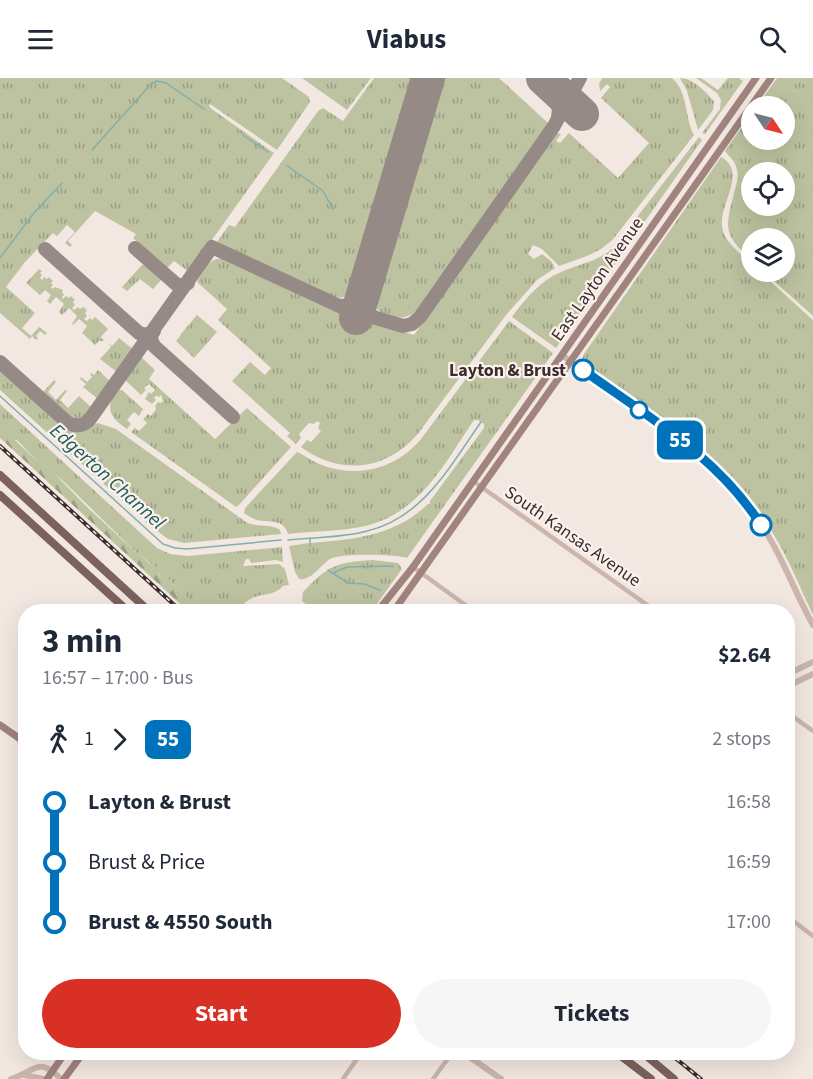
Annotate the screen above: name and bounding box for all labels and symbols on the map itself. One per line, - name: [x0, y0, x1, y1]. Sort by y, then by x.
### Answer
- north arrow: [741, 96, 795, 150]
- street label: East Layton Avenue: [545, 212, 650, 346]
- place label: Layton & Brust: [449, 358, 566, 383]
- marker: Layton & Brust: [572, 359, 594, 381]
- unlabelled marker: [630, 401, 648, 419]
- water label: Edgerton Channel: [44, 417, 171, 536]
- line badge: 55: [653, 420, 707, 460]
- street label: South Kansas Avenue: [500, 480, 646, 593]
- unlabelled marker: [750, 514, 772, 536]

